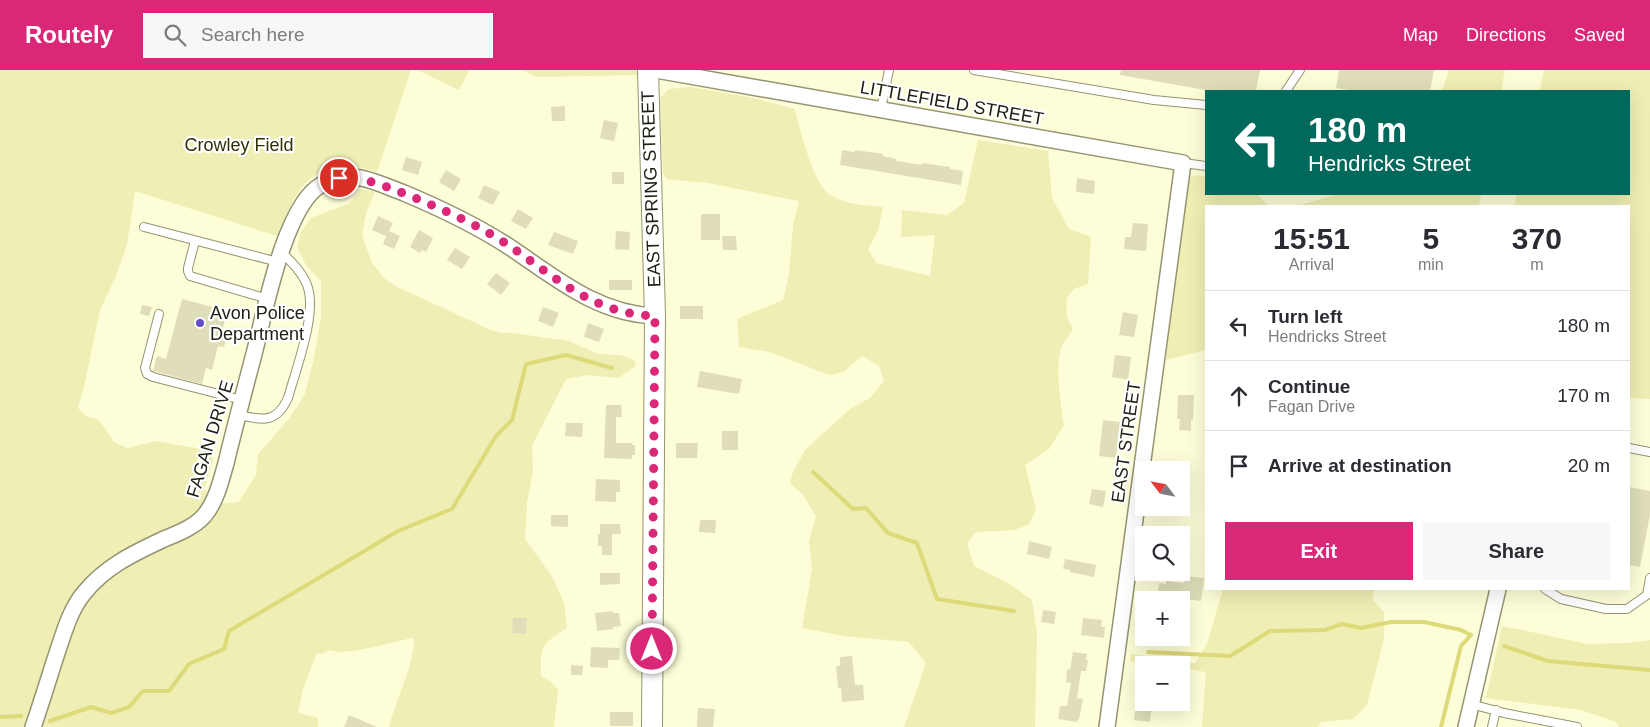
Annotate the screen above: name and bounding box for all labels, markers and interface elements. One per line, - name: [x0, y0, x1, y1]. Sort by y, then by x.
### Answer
- search box: [143, 13, 493, 58]
- text: Routely: [25, 21, 113, 48]
- icon: search: [161, 21, 189, 49]
- text: Search here: [201, 24, 305, 45]
- text: Map: [1403, 25, 1438, 45]
- text: Directions: [1466, 25, 1546, 45]
- text: Saved: [1574, 25, 1625, 45]
- street label: LITTLEFIELD STREET: [859, 77, 1045, 129]
- street label: EAST SPRING STREET: [638, 90, 664, 288]
- icon: left: [1225, 110, 1290, 175]
- text: 180 m: [1308, 110, 1407, 149]
- park label: Crowley Field: [184, 135, 294, 155]
- text: Hendricks Street: [1308, 151, 1471, 176]
- pin: [318, 157, 360, 199]
- icon: arrive: [325, 164, 353, 192]
- text: 15:51: [1273, 222, 1350, 255]
- text: 5: [1422, 222, 1439, 255]
- text: 370: [1512, 222, 1562, 255]
- text: Arrival: [1289, 256, 1334, 273]
- text: min: [1418, 256, 1444, 273]
- text: m: [1530, 256, 1543, 273]
- place label: Avon Police Department: [210, 303, 305, 344]
- text: Turn left: [1268, 306, 1343, 327]
- icon: left: [1225, 312, 1253, 340]
- text: 180 m: [1557, 315, 1610, 336]
- marker: Avon Police Department: [194, 317, 206, 329]
- text: Hendricks Street: [1268, 328, 1386, 345]
- text: Continue: [1268, 376, 1350, 397]
- street label: FAGAN DRIVE: [183, 378, 237, 500]
- street label: EAST STREET: [1108, 380, 1144, 504]
- icon: ahead: [1225, 382, 1253, 410]
- text: 170 m: [1557, 385, 1610, 406]
- text: Fagan Drive: [1268, 398, 1355, 415]
- icon: arrive: [1225, 452, 1253, 480]
- text: Arrive at destination: [1268, 455, 1452, 476]
- text: 20 m: [1568, 455, 1610, 476]
- north arrow: [1135, 461, 1190, 516]
- map controls: [1135, 461, 1190, 711]
- button: Exit: [1225, 522, 1413, 580]
- button: Share: [1423, 522, 1610, 580]
- button: search: [1135, 526, 1190, 581]
- button: +: [1135, 591, 1190, 646]
- position arrow: [625, 622, 677, 674]
- button: −: [1135, 656, 1190, 711]

